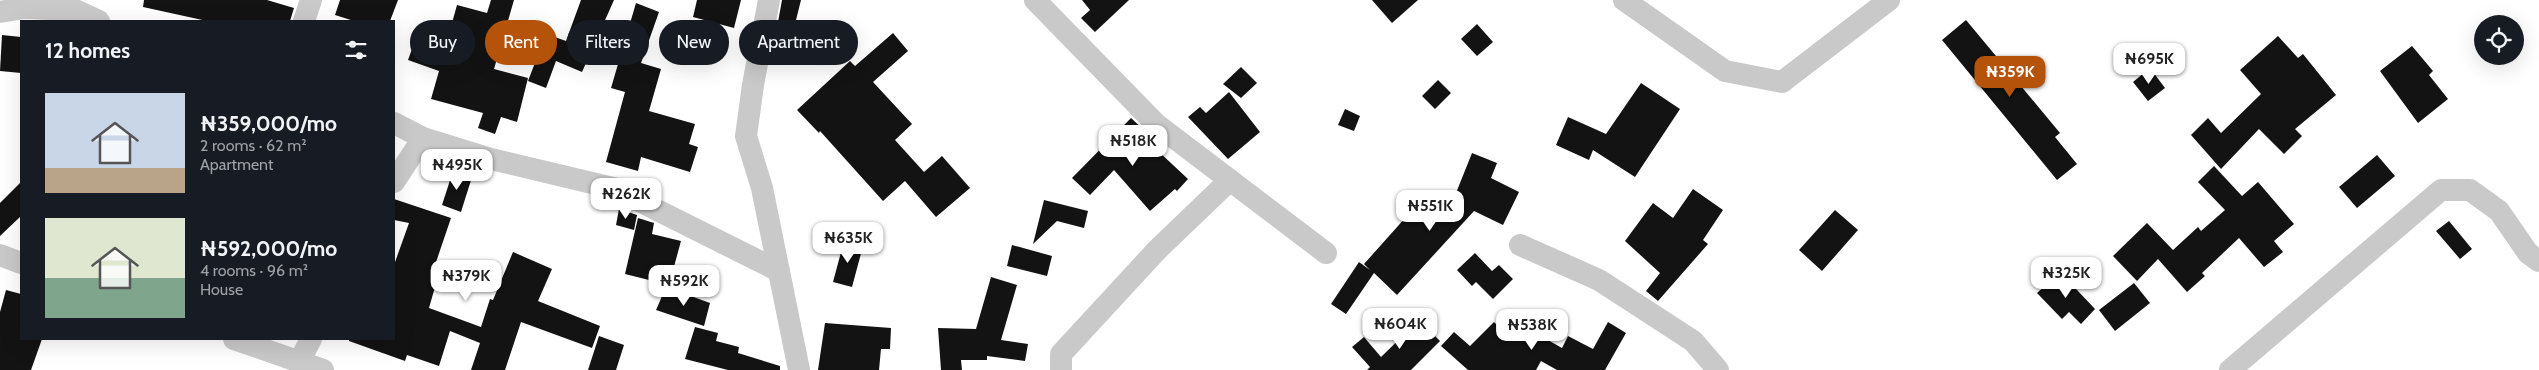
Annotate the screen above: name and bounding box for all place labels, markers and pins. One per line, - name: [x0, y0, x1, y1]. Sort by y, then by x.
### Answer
- pin: ₦695K: [2114, 42, 2184, 85]
- pin: ₦359K: [1975, 56, 2045, 98]
- pin: ₦518K: [1098, 124, 1168, 167]
- pin: ₦495K: [422, 148, 492, 191]
- pin: ₦262K: [591, 178, 661, 220]
- pin: ₦551K: [1395, 190, 1465, 232]
- pin: ₦635K: [813, 222, 883, 264]
- pin: ₦325K: [2031, 256, 2101, 299]
- pin: ₦379K: [431, 260, 501, 302]
- pin: ₦592K: [649, 264, 719, 307]
- pin: ₦604K: [1365, 308, 1435, 350]
- pin: ₦538K: [1497, 308, 1567, 351]

